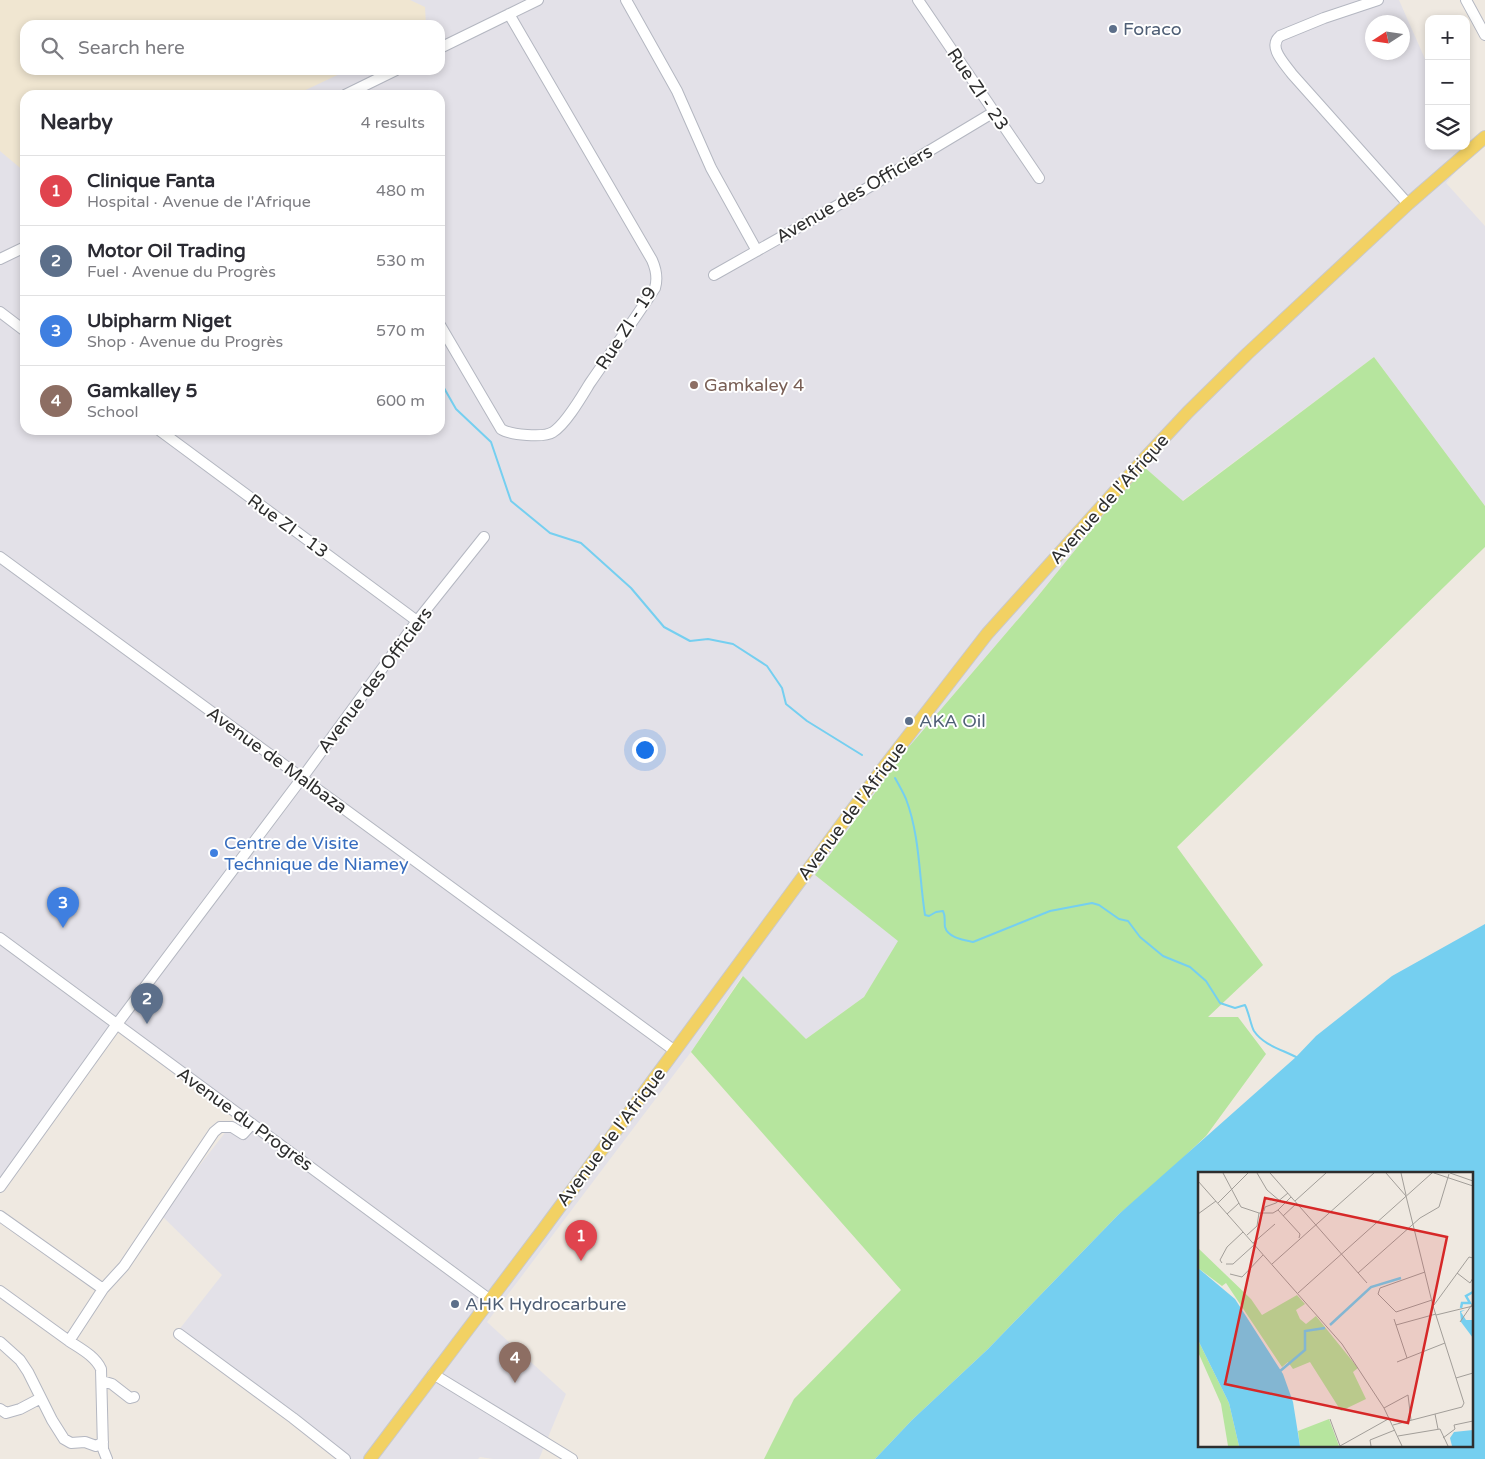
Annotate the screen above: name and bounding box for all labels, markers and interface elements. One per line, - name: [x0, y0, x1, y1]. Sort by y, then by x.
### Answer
- north arrow: [1365, 15, 1410, 60]
- map controls: [1425, 15, 1470, 150]
- button: +: [1425, 15, 1470, 60]
- place label: Foraco: [1123, 18, 1182, 40]
- search box: [20, 20, 445, 75]
- marker: Foraco: [1107, 23, 1119, 35]
- icon: search: [38, 34, 66, 62]
- text: Search here: [78, 37, 185, 59]
- street label: Rue ZI - 23: [942, 44, 1014, 134]
- button: −: [1425, 60, 1470, 105]
- button: layers: [1425, 105, 1470, 150]
- text: Nearby: [40, 110, 113, 135]
- text: 4 results: [361, 113, 425, 133]
- street label: Avenue des Officiers: [772, 140, 936, 248]
- text: Clinique Fanta: [87, 170, 215, 192]
- text: 1: [51, 181, 61, 201]
- text: 480 m: [376, 181, 425, 201]
- text: Hospital · Avenue de l'Afrique: [87, 192, 311, 212]
- text: Motor Oil Trading: [87, 240, 246, 262]
- text: 2: [51, 251, 61, 271]
- text: 530 m: [376, 251, 425, 271]
- text: Fuel · Avenue du Progrès: [87, 262, 276, 282]
- street label: Rue ZI - 19: [591, 282, 661, 374]
- text: Ubipharm Niget: [87, 310, 232, 332]
- text: 3: [51, 321, 61, 341]
- text: 570 m: [376, 321, 425, 341]
- text: Shop · Avenue du Progrès: [87, 332, 283, 352]
- place label: Gamkaley 4: [704, 374, 804, 396]
- marker: Gamkaley 4: [688, 379, 700, 391]
- text: Gamkalley 5: [87, 380, 198, 402]
- text: 4: [51, 391, 61, 411]
- text: 600 m: [376, 391, 425, 411]
- text: School: [87, 402, 139, 422]
- street label: Avenue de l'Afrique: [1045, 429, 1173, 569]
- street label: Rue ZI - 13: [243, 489, 333, 563]
- street label: Avenue des Officiers: [313, 603, 437, 757]
- street label: Avenue de Malbaza: [203, 702, 351, 818]
- place label: AKA Oil: [919, 710, 986, 732]
- marker: AKA Oil: [903, 715, 915, 727]
- your location: [632, 737, 658, 763]
- street label: Avenue de l'Afrique: [793, 737, 911, 885]
- place label: Centre de Visite Technique de Niamey: [224, 832, 409, 875]
- marker: Centre de Visite Technique de Niamey: [208, 847, 220, 859]
- pin: 3: [47, 887, 79, 928]
- pin: 2: [131, 983, 163, 1024]
- street label: Avenue du Progrès: [173, 1062, 317, 1176]
- street label: Avenue de l'Afrique: [552, 1063, 670, 1211]
- inset map: [1198, 1172, 1472, 1446]
- pin: 1: [565, 1220, 597, 1261]
- place label: AHK Hydrocarbure: [465, 1293, 626, 1315]
- marker: AHK Hydrocarbure: [449, 1298, 461, 1310]
- pin: 4: [499, 1342, 531, 1383]

